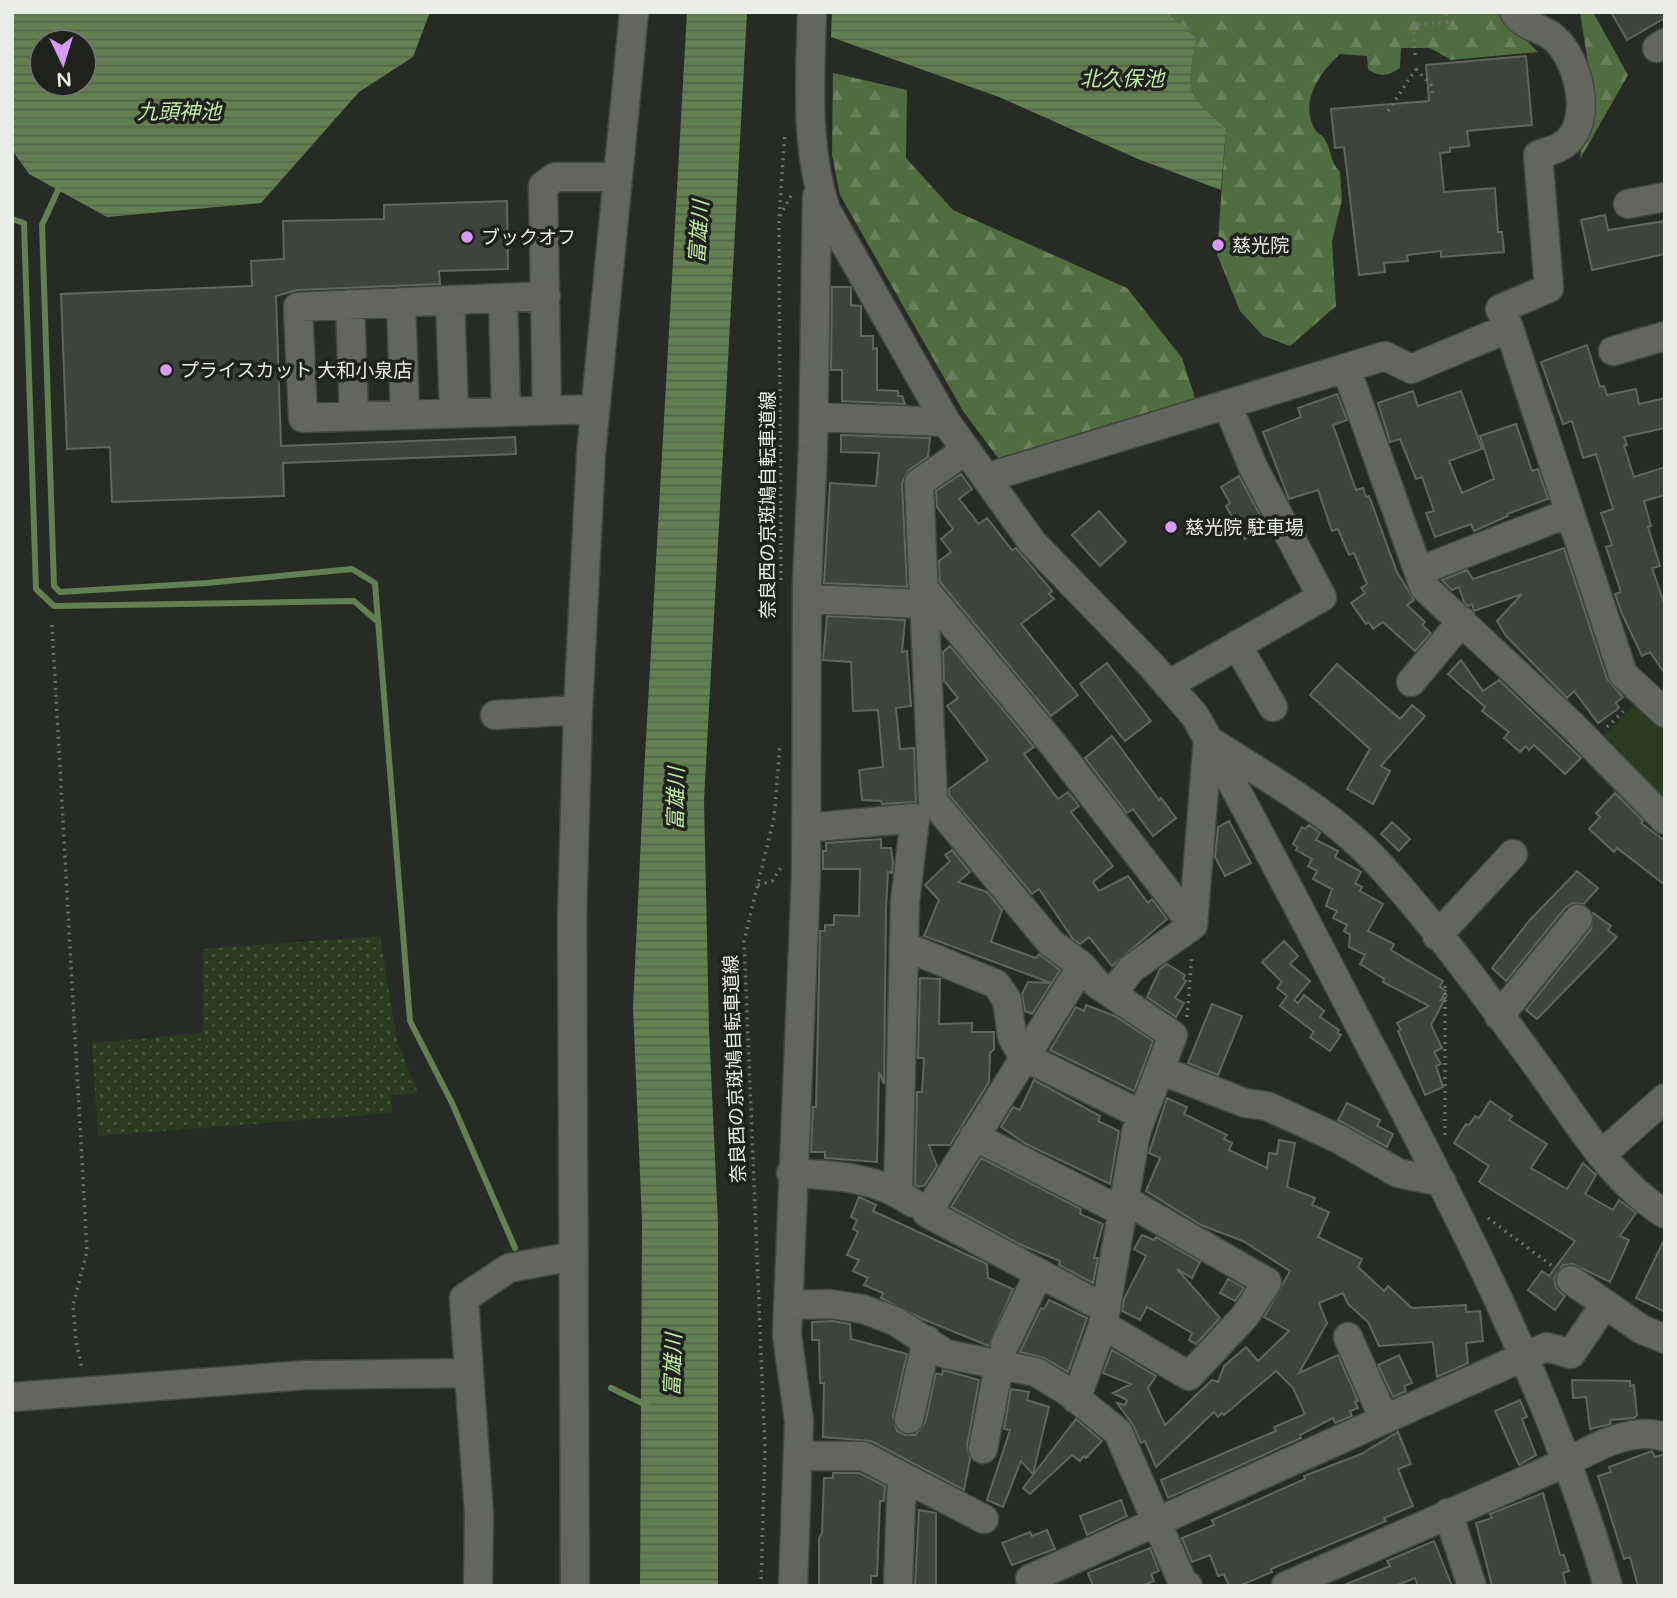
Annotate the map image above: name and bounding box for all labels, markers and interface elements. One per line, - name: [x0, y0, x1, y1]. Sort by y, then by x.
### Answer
- north arrow: [28, 28, 98, 98]
- text: N: [56, 67, 72, 90]
- water label: 北久保池: [1080, 67, 1166, 92]
- water label: 九頭神池: [137, 100, 223, 125]
- water label: 富雄川: [685, 198, 714, 264]
- place label: ブックオフ: [481, 227, 576, 249]
- marker: ブックオフ: [459, 229, 475, 245]
- place label: 慈光院: [1232, 235, 1289, 257]
- marker: 慈光院: [1210, 237, 1226, 253]
- place label: プライスカット 大和小泉店: [180, 360, 412, 382]
- marker: プライスカット 大和小泉店: [158, 362, 174, 378]
- street label: 奈良西の京斑鳩自転車道線: [757, 391, 779, 619]
- place label: 慈光院 駐車場: [1185, 517, 1304, 539]
- marker: 慈光院 駐車場: [1163, 519, 1179, 535]
- water label: 富雄川: [663, 765, 690, 831]
- street label: 奈良西の京斑鳩自転車道線: [720, 955, 750, 1183]
- water label: 富雄川: [660, 1331, 687, 1397]

